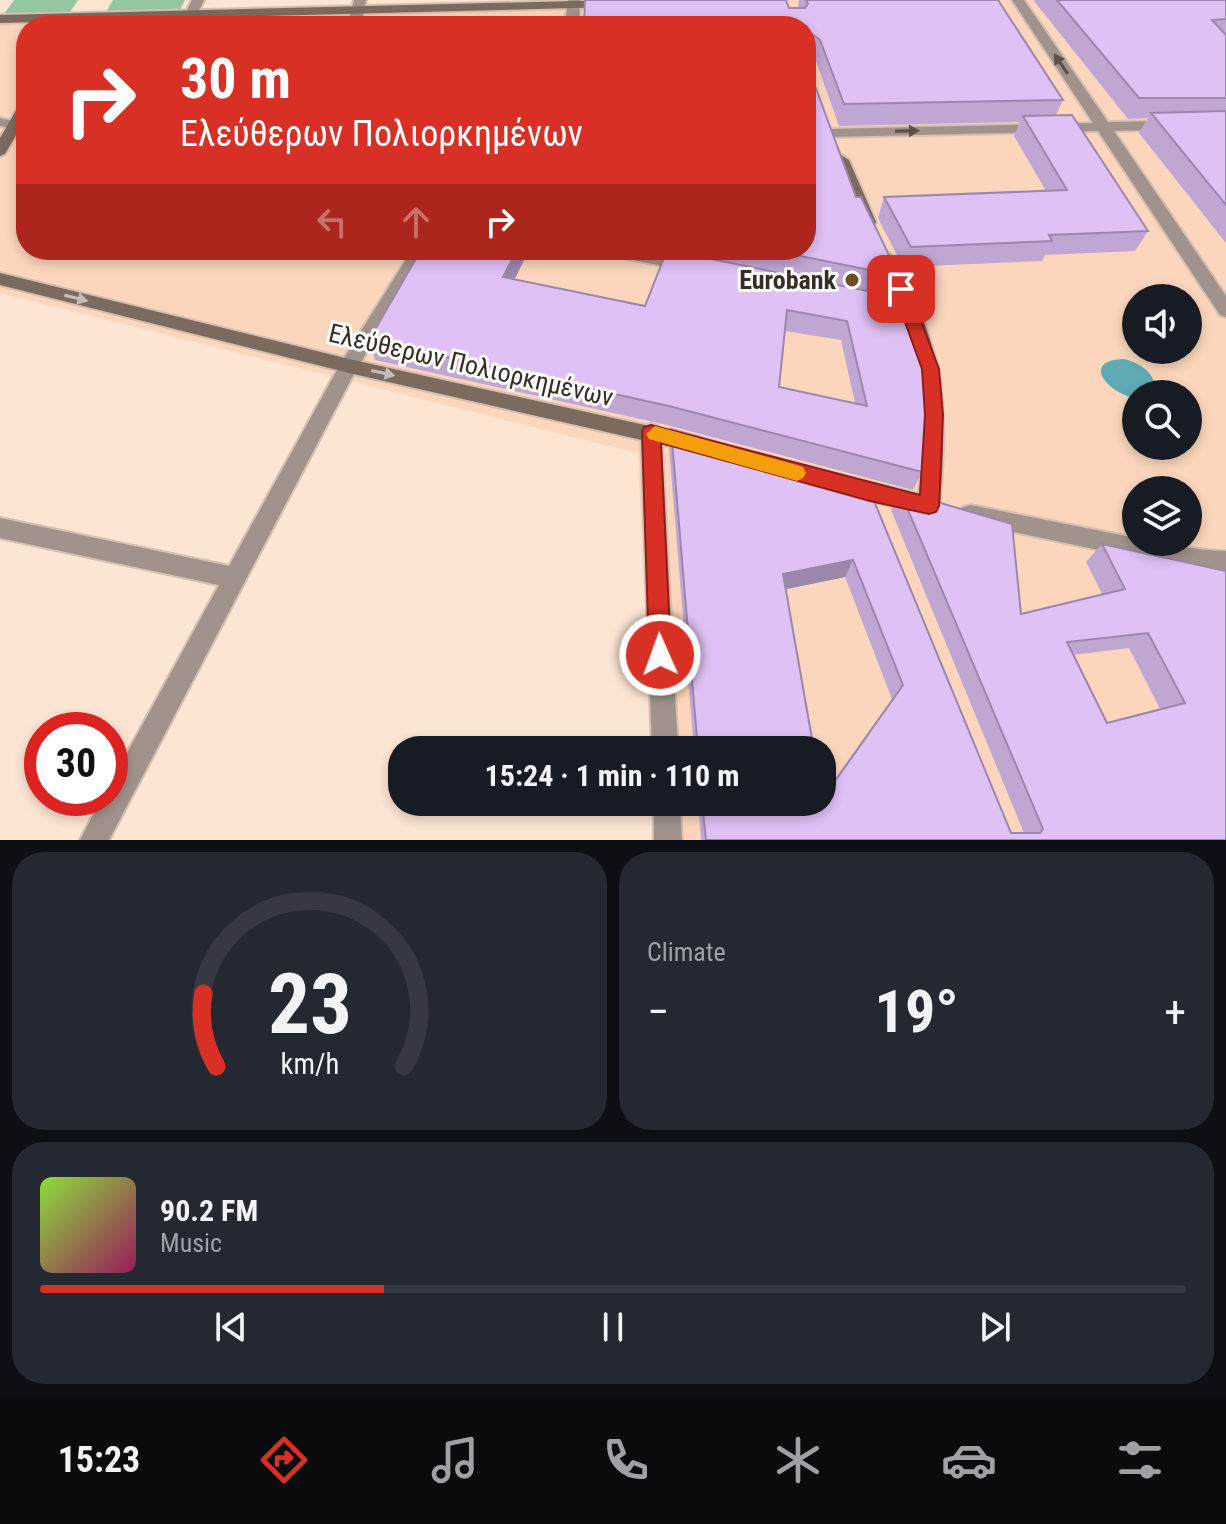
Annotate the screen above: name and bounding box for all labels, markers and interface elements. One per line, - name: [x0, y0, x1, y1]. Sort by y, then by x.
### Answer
- text: 30 m: [180, 46, 291, 112]
- icon: right: [48, 48, 152, 152]
- one-way arrow: [1054, 54, 1069, 75]
- text: Ελεύθερων Πολιορκημένων: [180, 113, 583, 155]
- one-way arrow: [895, 125, 920, 138]
- icon: left: [310, 200, 354, 244]
- icon: ahead: [394, 200, 438, 244]
- icon: right: [478, 200, 522, 244]
- pin: [867, 255, 935, 323]
- place label: Eurobank: [739, 265, 837, 295]
- icon: arrive: [879, 267, 923, 311]
- marker: Eurobank: [843, 271, 861, 289]
- map controls: [1122, 284, 1202, 556]
- button: sound: [1122, 284, 1202, 364]
- one-way arrow: [63, 292, 88, 305]
- street label: Ελεύθερων Πολιορκημένων: [326, 318, 616, 412]
- one-way arrow: [370, 367, 395, 380]
- button: search: [1122, 380, 1202, 460]
- button: layers: [1122, 476, 1202, 556]
- position arrow: [618, 613, 702, 697]
- speed limit sign: 30: [24, 712, 128, 816]
- text: 15:24 · 1 min · 110 m: [485, 758, 739, 793]
- text: Climate: [647, 937, 726, 967]
- text: 23: [267, 956, 352, 1053]
- text: 19°: [875, 976, 959, 1047]
- text: −: [647, 986, 669, 1038]
- text: +: [1164, 986, 1186, 1038]
- text: km/h: [280, 1047, 339, 1081]
- text: 90.2 FM: [160, 1193, 258, 1228]
- text: Music: [160, 1228, 222, 1258]
- icon: previous: [209, 1305, 253, 1349]
- icon: pause: [591, 1305, 635, 1349]
- icon: next: [973, 1305, 1017, 1349]
- icon: directions: [256, 1432, 312, 1488]
- icon: music: [427, 1432, 483, 1488]
- icon: phone: [598, 1432, 654, 1488]
- icon: climate: [770, 1432, 826, 1488]
- icon: car: [941, 1432, 997, 1488]
- icon: filters: [1112, 1432, 1168, 1488]
- text: 15:23: [58, 1439, 140, 1481]

